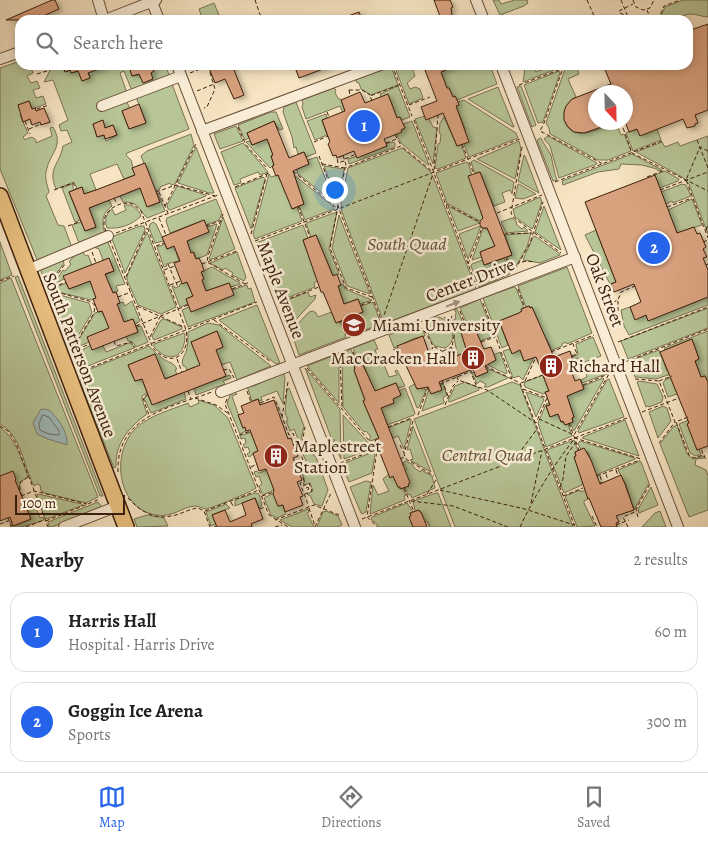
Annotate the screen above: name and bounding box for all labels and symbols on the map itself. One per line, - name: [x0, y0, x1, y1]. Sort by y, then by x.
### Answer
- north arrow: [588, 85, 633, 130]
- pin: 1: [348, 107, 380, 145]
- your location: [322, 177, 348, 203]
- pin: 2: [638, 229, 670, 267]
- park label: South Quad: [367, 232, 447, 256]
- street label: Maple Avenue: [251, 238, 311, 342]
- street label: Oak Street: [580, 249, 630, 331]
- street label: Center Drive: [422, 252, 518, 308]
- street label: South Patterson Avenue: [37, 269, 123, 441]
- one-way arrow: [446, 300, 461, 308]
- school or university icon: Miami University: [341, 312, 367, 338]
- place label: Miami University: [372, 313, 501, 337]
- building icon: MacCracken Hall: [460, 345, 486, 371]
- place label: MacCracken Hall: [331, 346, 457, 370]
- building icon: Richard Hall: [538, 353, 564, 379]
- place label: Richard Hall: [568, 354, 660, 378]
- place label: Maplestreet Station: [294, 434, 381, 479]
- building icon: Maplestreet Station: [263, 443, 289, 469]
- park label: Central Quad: [442, 443, 533, 467]
- scale bar: [15, 492, 125, 515]

